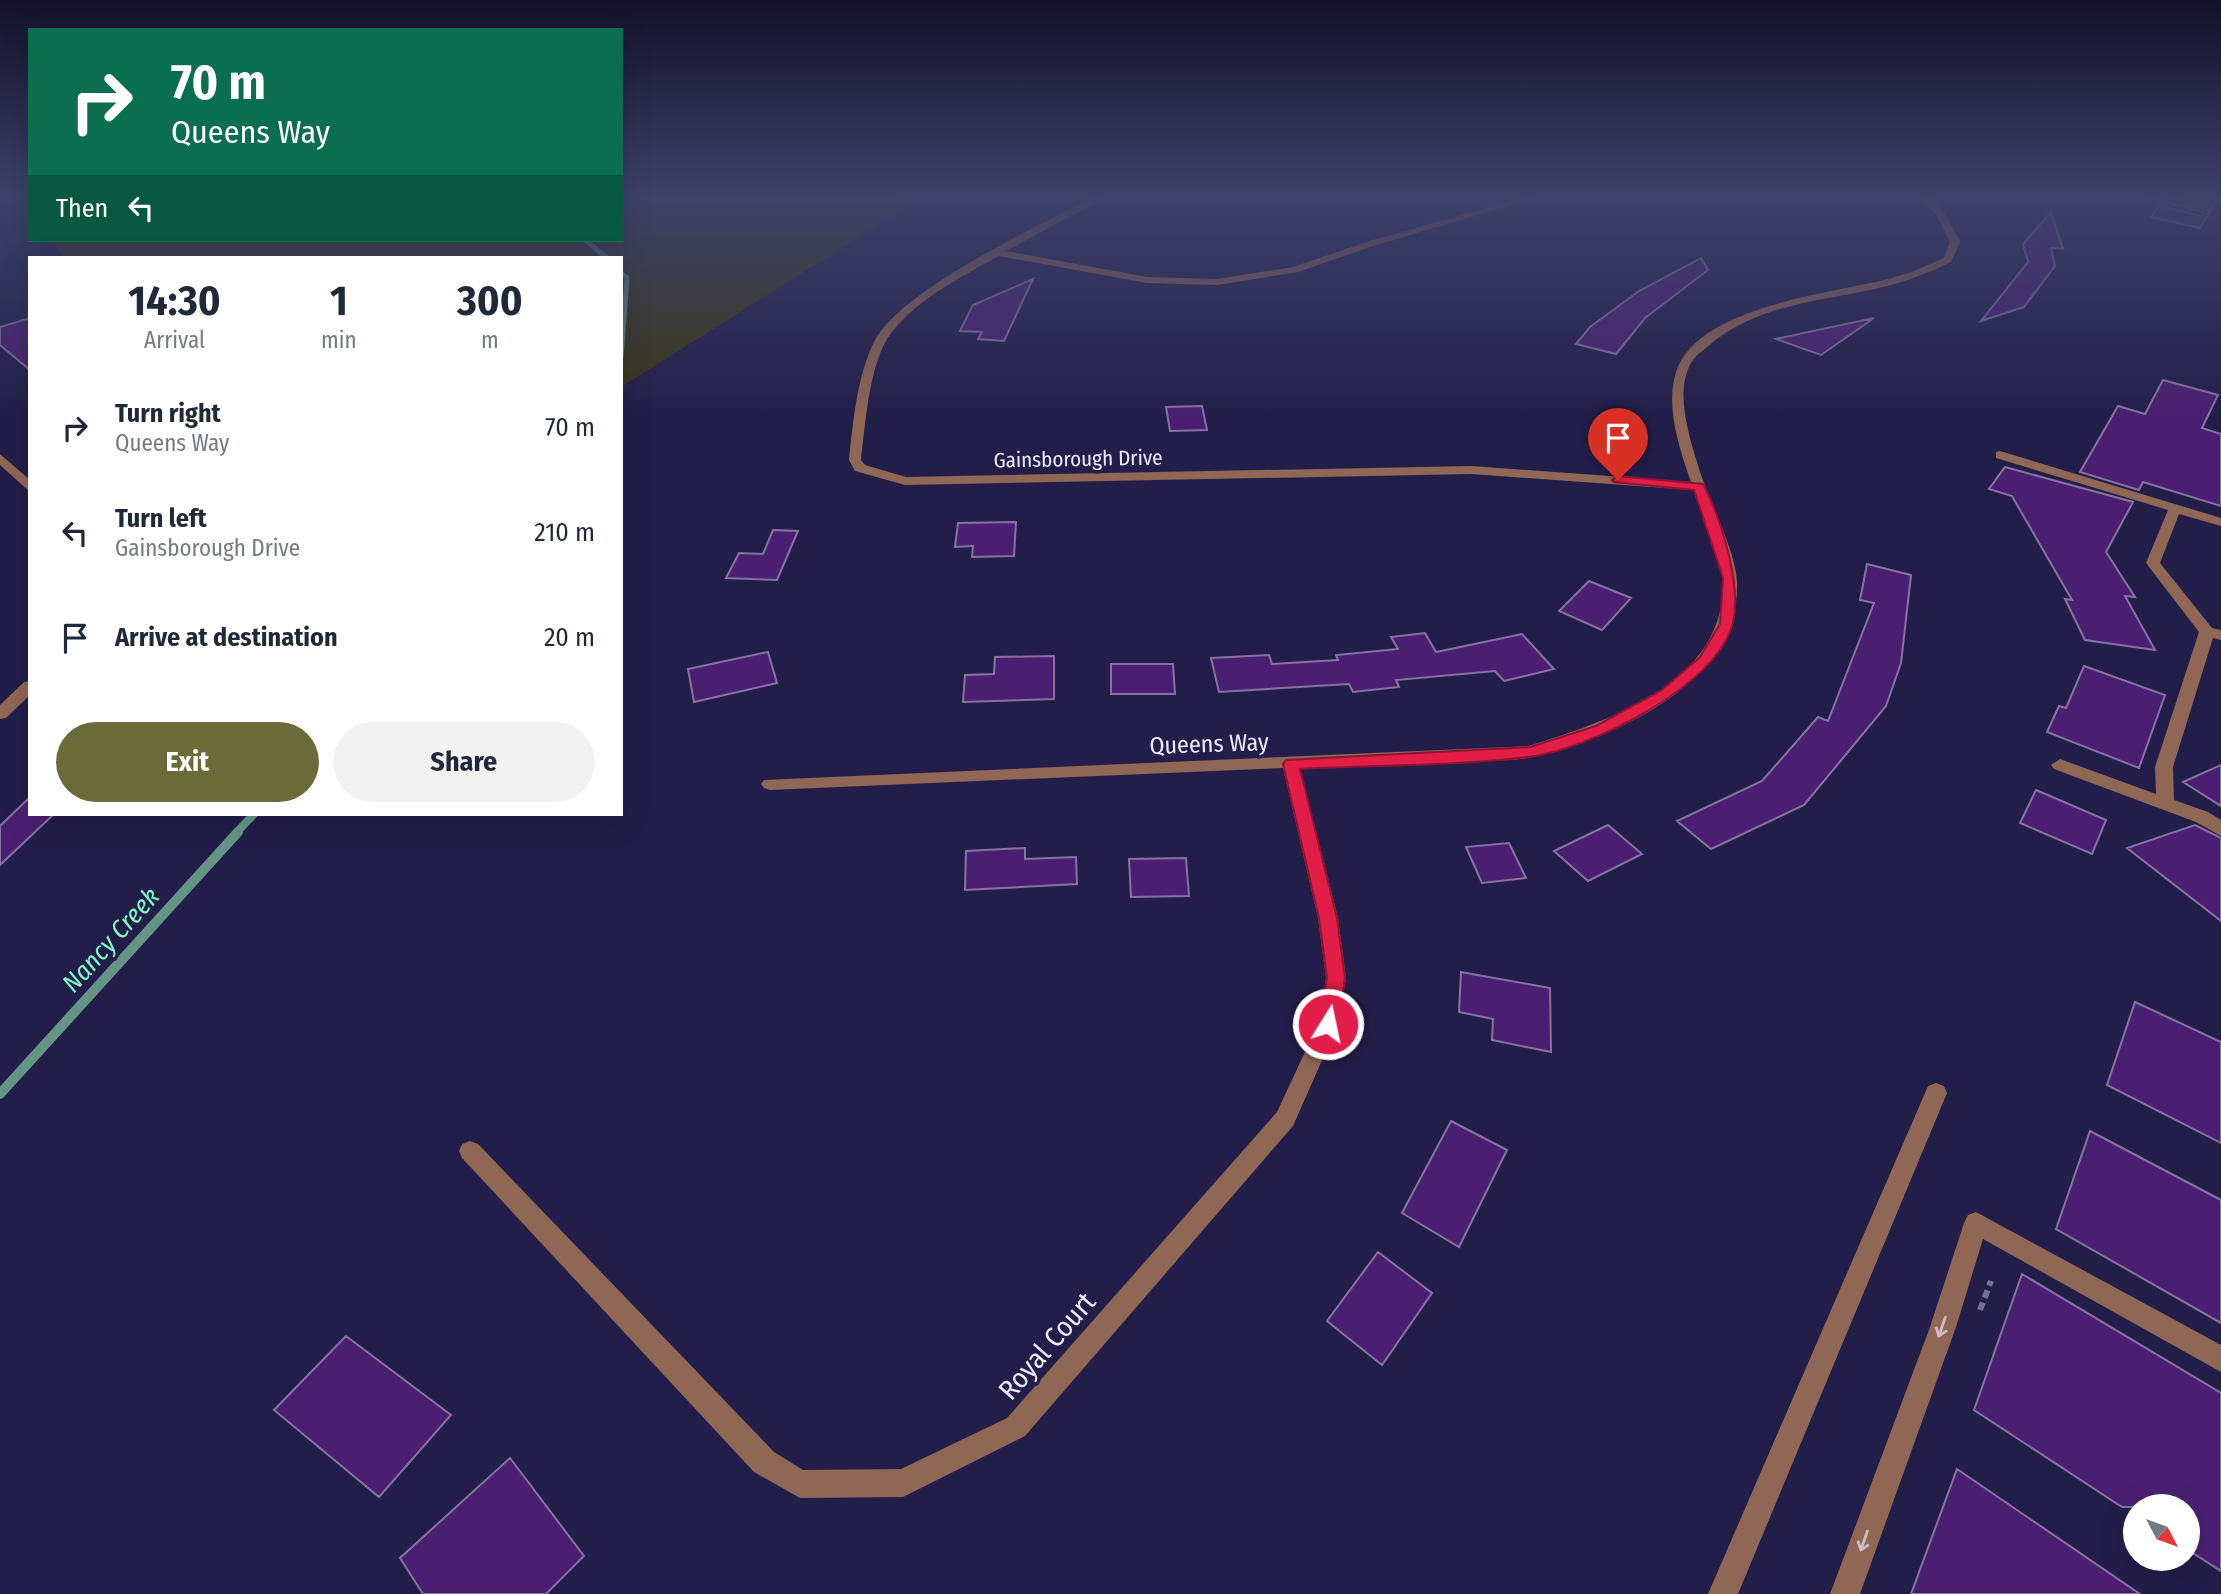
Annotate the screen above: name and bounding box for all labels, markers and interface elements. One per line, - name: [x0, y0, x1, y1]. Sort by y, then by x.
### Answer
- text: 70 m: [171, 53, 266, 112]
- icon: right: [56, 56, 147, 147]
- text: Queens Way: [171, 113, 330, 151]
- icon: left: [122, 189, 160, 227]
- text: Then: [56, 193, 108, 224]
- text: 14:30: [128, 276, 221, 326]
- text: 1: [330, 276, 348, 326]
- text: 300: [457, 276, 523, 326]
- text: Arrival: [144, 326, 205, 354]
- text: min: [321, 326, 357, 354]
- text: m: [481, 326, 499, 354]
- text: Turn right: [115, 398, 221, 429]
- pin: [1588, 408, 1648, 480]
- icon: right: [56, 409, 94, 447]
- text: 70 m: [545, 412, 595, 443]
- icon: arrive: [1599, 419, 1637, 457]
- text: Queens Way: [115, 429, 229, 457]
- street label: Gainsborough Drive: [993, 445, 1163, 473]
- text: Turn left: [115, 503, 207, 534]
- icon: left: [56, 514, 94, 552]
- text: 210 m: [534, 517, 595, 548]
- text: Gainsborough Drive: [115, 534, 300, 562]
- icon: arrive: [56, 619, 94, 657]
- text: Arrive at destination: [115, 622, 338, 653]
- text: 20 m: [544, 622, 595, 653]
- button: Exit: [56, 722, 319, 802]
- button: Share: [333, 722, 595, 802]
- street label: Queens Way: [1149, 728, 1269, 760]
- water label: Nancy Creek: [56, 881, 166, 999]
- position arrow: [1291, 987, 1365, 1061]
- street label: Royal Court: [992, 1285, 1103, 1406]
- one-way arrow: [1935, 1316, 1948, 1338]
- north arrow: [2123, 1494, 2200, 1572]
- map controls: [2123, 1494, 2200, 1571]
- one-way arrow: [1857, 1529, 1869, 1551]

